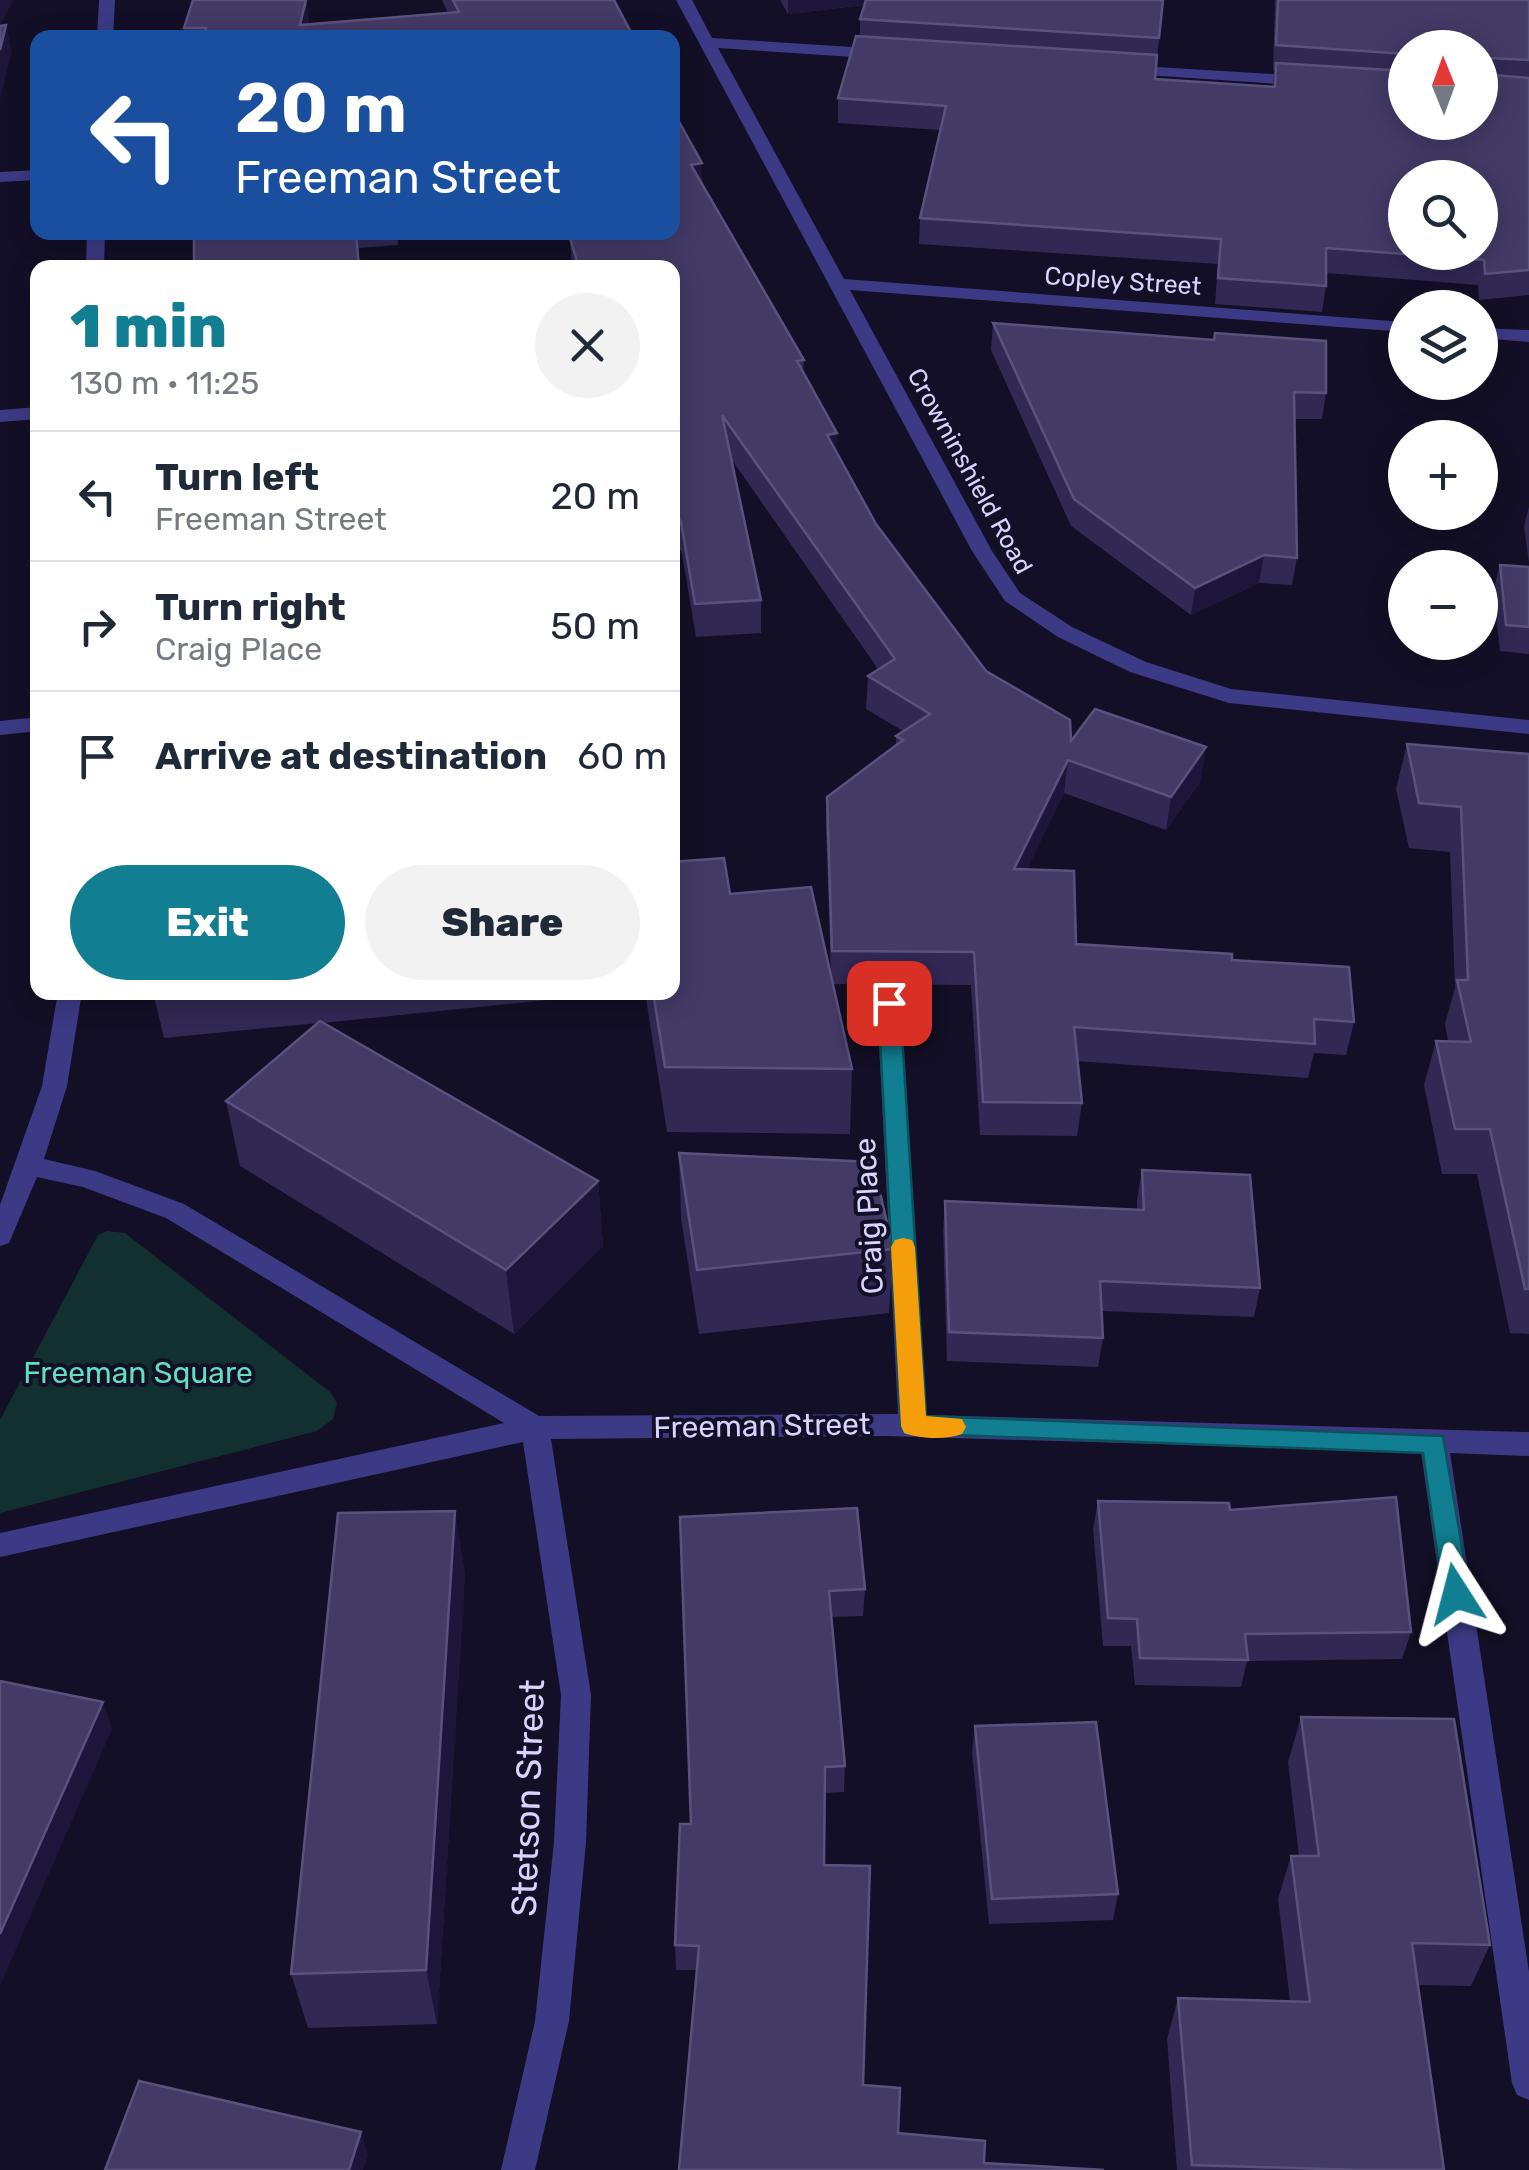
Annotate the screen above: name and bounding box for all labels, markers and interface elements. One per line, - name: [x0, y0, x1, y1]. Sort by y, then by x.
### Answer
- north arrow: [1388, 30, 1498, 140]
- map controls: [1388, 30, 1498, 660]
- text: 20 m: [235, 67, 407, 150]
- icon: left: [70, 70, 200, 200]
- text: Freeman Street: [235, 151, 561, 204]
- button: search: [1388, 160, 1498, 270]
- street label: Copley Street: [1044, 261, 1203, 301]
- button: layers: [1388, 290, 1498, 400]
- text: 1 min: [70, 291, 227, 362]
- button: close: [535, 293, 640, 398]
- street label: Crowninshield Road: [901, 363, 1039, 579]
- text: 130 m · 11:25: [70, 364, 259, 402]
- button: +: [1388, 420, 1498, 530]
- text: Turn left: [155, 454, 319, 500]
- icon: left: [70, 469, 125, 524]
- text: 20 m: [550, 473, 640, 519]
- text: Freeman Street: [155, 500, 387, 538]
- button: −: [1388, 550, 1498, 660]
- text: Turn right: [155, 584, 346, 630]
- icon: right: [70, 599, 125, 654]
- text: 50 m: [550, 603, 640, 649]
- text: Craig Place: [155, 630, 322, 668]
- icon: arrive: [70, 729, 125, 784]
- text: Arrive at destination: [155, 733, 547, 779]
- text: 60 m: [577, 733, 667, 779]
- button: Exit: [70, 865, 345, 980]
- button: Share: [365, 865, 640, 980]
- pin: [847, 961, 932, 1046]
- icon: arrive: [862, 976, 917, 1031]
- street label: Craig Place: [847, 1137, 891, 1295]
- park label: Freeman Square: [23, 1355, 253, 1391]
- street label: Freeman Street: [653, 1406, 871, 1446]
- position arrow: [1404, 1542, 1508, 1646]
- street label: Stetson Street: [503, 1679, 553, 1917]

